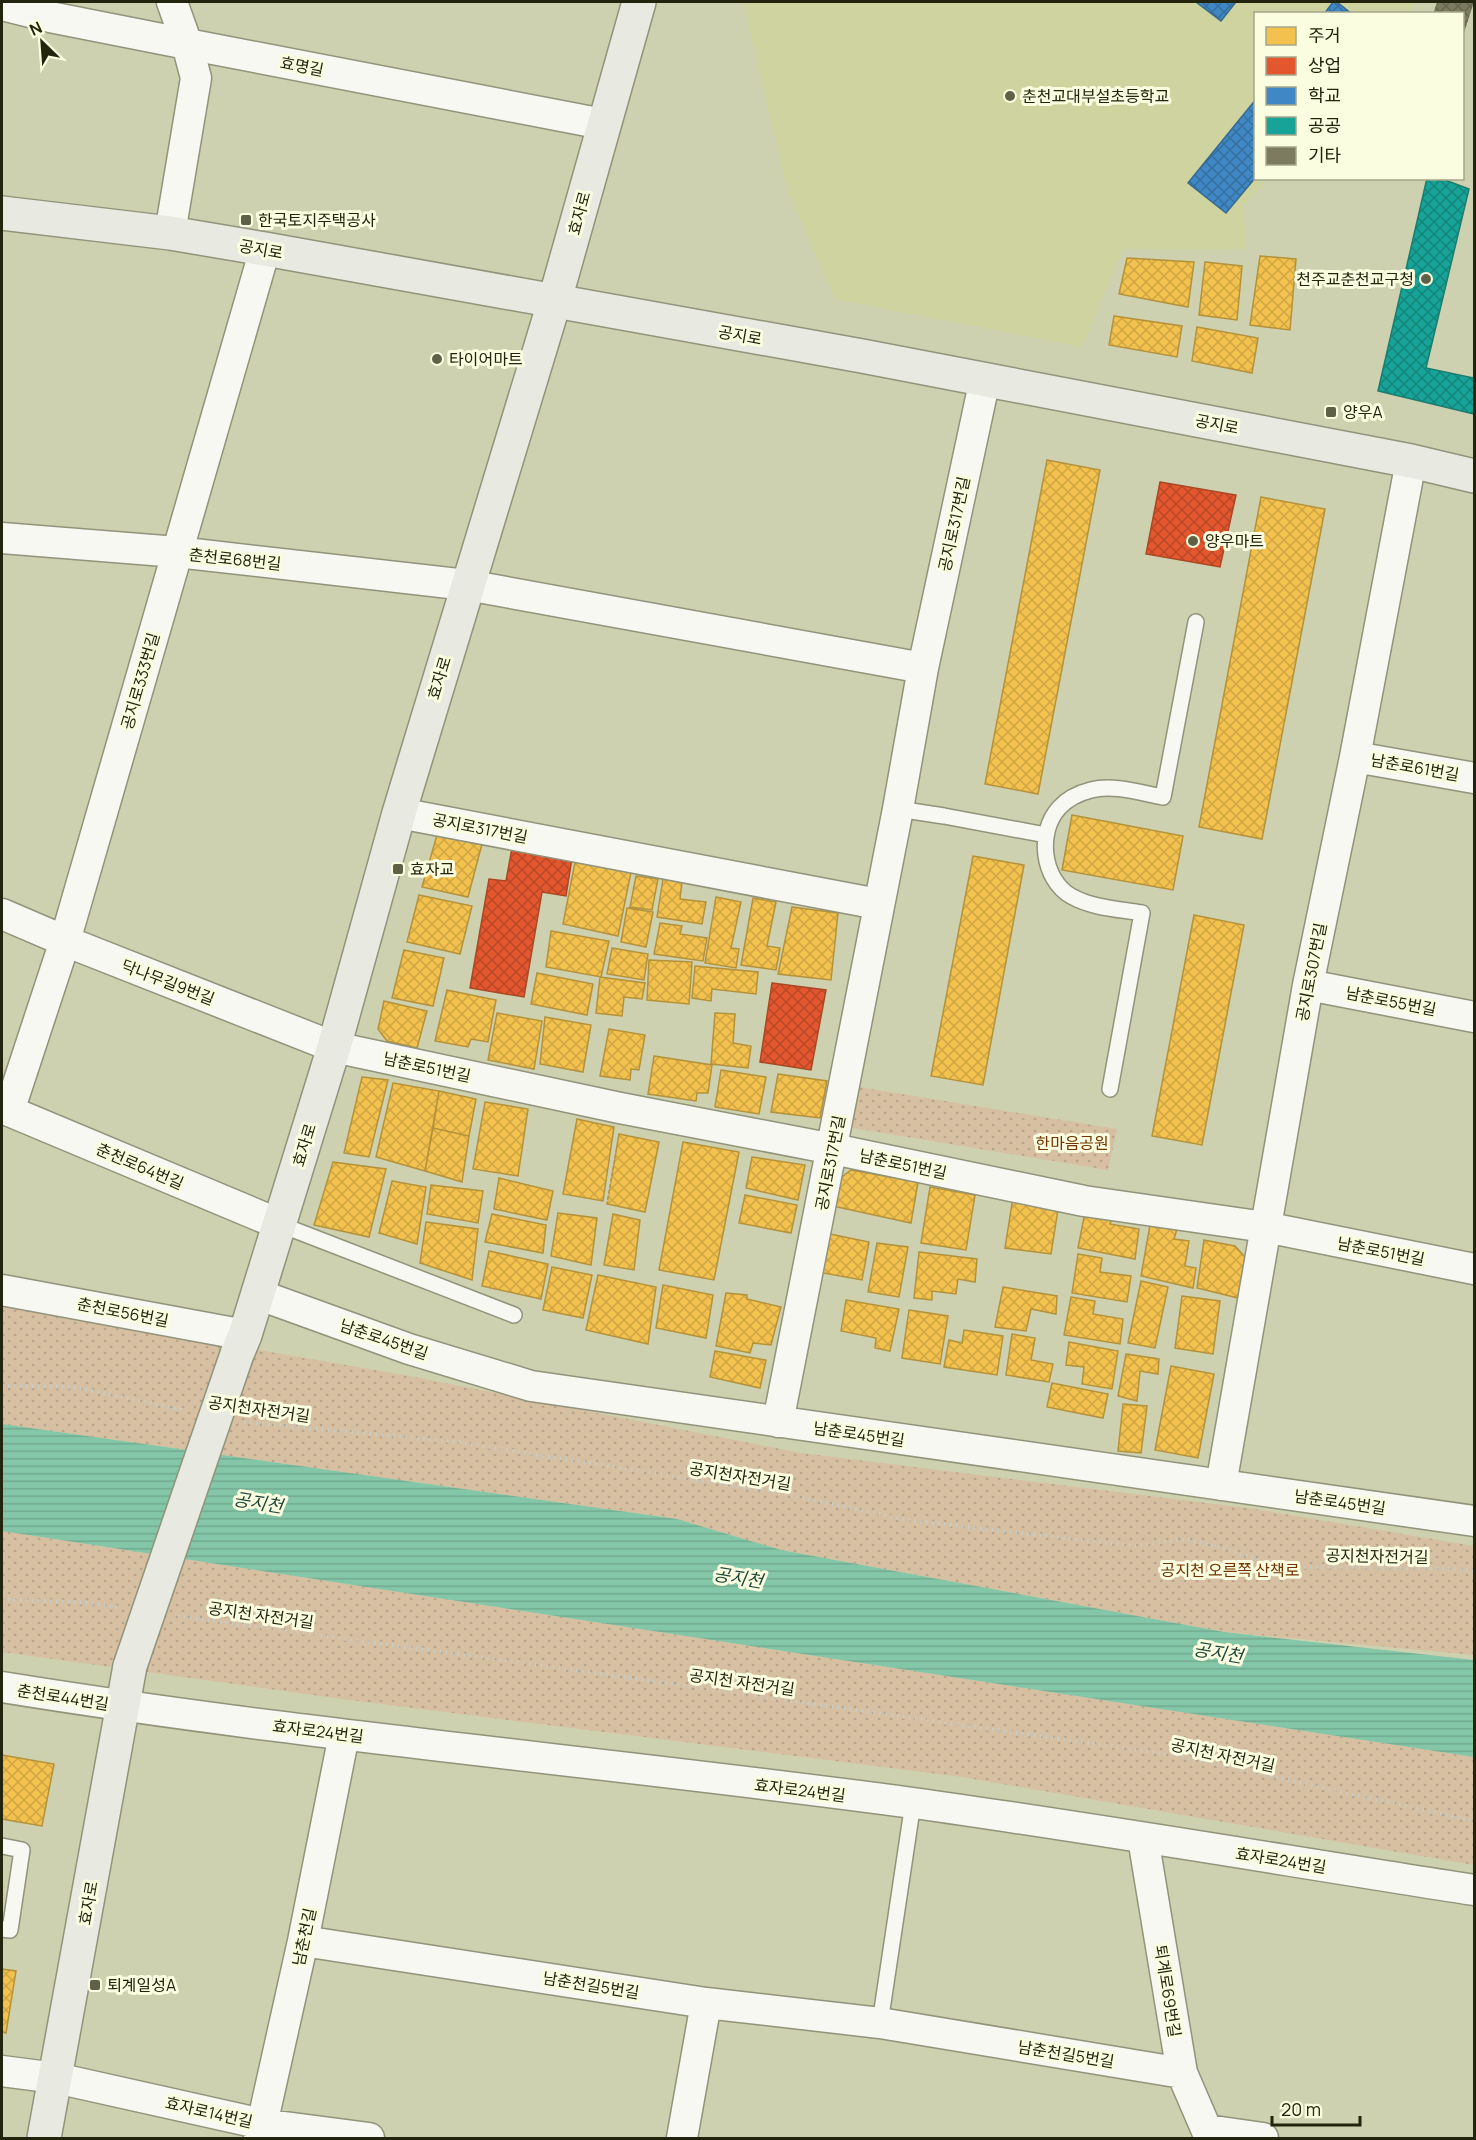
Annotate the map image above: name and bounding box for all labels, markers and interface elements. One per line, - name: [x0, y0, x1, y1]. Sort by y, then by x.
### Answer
- north arrow: [12, 12, 72, 72]
- legend: [1254, 12, 1464, 180]
- text: N: [26, 16, 46, 41]
- text: 주거: [1308, 23, 1341, 47]
- street label: 효명길: [278, 51, 326, 81]
- text: 상업: [1308, 53, 1341, 77]
- text: 학교: [1308, 83, 1341, 107]
- place label: 춘천교대부설초등학교: [1022, 85, 1169, 107]
- marker: 춘천교대부설초등학교: [1003, 89, 1017, 103]
- text: 공공: [1308, 113, 1341, 137]
- text: 기타: [1308, 143, 1342, 167]
- street label: 효자로: [563, 189, 595, 237]
- place label: 한국토지주택공사: [258, 209, 376, 231]
- marker: 한국토지주택공사: [239, 213, 253, 227]
- street label: 공지로: [237, 234, 285, 264]
- place label: 천주교춘천교구청: [1296, 268, 1414, 290]
- marker: 천주교춘천교구청: [1419, 272, 1433, 286]
- street label: 공지로: [716, 320, 764, 350]
- place label: 타이어마트: [449, 348, 523, 370]
- marker: 타이어마트: [430, 352, 444, 366]
- place label: 양우A: [1343, 401, 1383, 423]
- marker: 양우A: [1324, 405, 1338, 419]
- street label: 공지로: [1193, 409, 1241, 439]
- street label: 공지로317번길: [933, 474, 975, 574]
- place label: 양우마트: [1205, 530, 1264, 552]
- marker: 양우마트: [1186, 534, 1200, 548]
- street label: 춘천로68번길: [188, 543, 282, 575]
- street label: 공지로333번길: [116, 630, 164, 732]
- street label: 효자로: [422, 653, 456, 702]
- street label: 남춘로61번길: [1369, 748, 1461, 786]
- street label: 공지로317번길: [430, 808, 530, 848]
- place label: 효자교: [410, 858, 454, 880]
- marker: 효자교: [391, 862, 405, 876]
- street label: 공지로307번길: [1291, 921, 1331, 1023]
- street label: 닥나무길9번길: [118, 954, 218, 1010]
- street label: 남춘로55번길: [1344, 981, 1438, 1021]
- street label: 남춘로51번길: [381, 1047, 473, 1087]
- street label: 공지로317번길: [810, 1113, 850, 1213]
- street label: 효자로: [287, 1120, 321, 1169]
- park label: 한마음공원: [1035, 1132, 1109, 1154]
- street label: 춘천로64번길: [93, 1138, 187, 1194]
- street label: 남춘로51번길: [857, 1144, 949, 1184]
- street label: 남춘로51번길: [1335, 1232, 1427, 1270]
- street label: 춘천로56번길: [75, 1292, 171, 1332]
- street label: 남춘로45번길: [337, 1314, 431, 1364]
- street label: 공지천자전거길: [206, 1391, 312, 1427]
- street label: 남춘로45번길: [812, 1417, 906, 1451]
- street label: 공지천자전거길: [687, 1457, 793, 1495]
- street label: 남춘로45번길: [1293, 1485, 1387, 1519]
- water label: 공지천: [232, 1486, 287, 1518]
- street label: 공지천자전거길: [1325, 1544, 1429, 1568]
- park label: 공지천 오른쪽 산책로: [1161, 1559, 1300, 1581]
- water label: 공지천: [712, 1561, 767, 1593]
- street label: 공지천 자전거길: [207, 1597, 315, 1633]
- water label: 공지천: [1192, 1636, 1247, 1668]
- street label: 공지천 자전거길: [688, 1664, 796, 1700]
- street label: 춘천로44번길: [16, 1679, 110, 1715]
- street label: 효자로24번길: [271, 1714, 365, 1748]
- street label: 공지천 자전거길: [1169, 1733, 1277, 1777]
- street label: 효자로24번길: [753, 1773, 847, 1807]
- street label: 효자로24번길: [1234, 1842, 1328, 1878]
- street label: 효자로: [73, 1879, 103, 1927]
- street label: 남춘천길: [287, 1906, 321, 1968]
- street label: 퇴계로69번길: [1150, 1943, 1186, 2039]
- street label: 남춘천길5번길: [541, 1967, 641, 2003]
- place label: 퇴계일성A: [107, 1974, 176, 1996]
- marker: 퇴계일성A: [88, 1978, 102, 1992]
- street label: 남춘천길5번길: [1016, 2036, 1116, 2072]
- scale bar: [1272, 2089, 1360, 2127]
- street label: 효자로14번길: [163, 2091, 255, 2133]
- text: 20 m: [1281, 2097, 1321, 2121]

